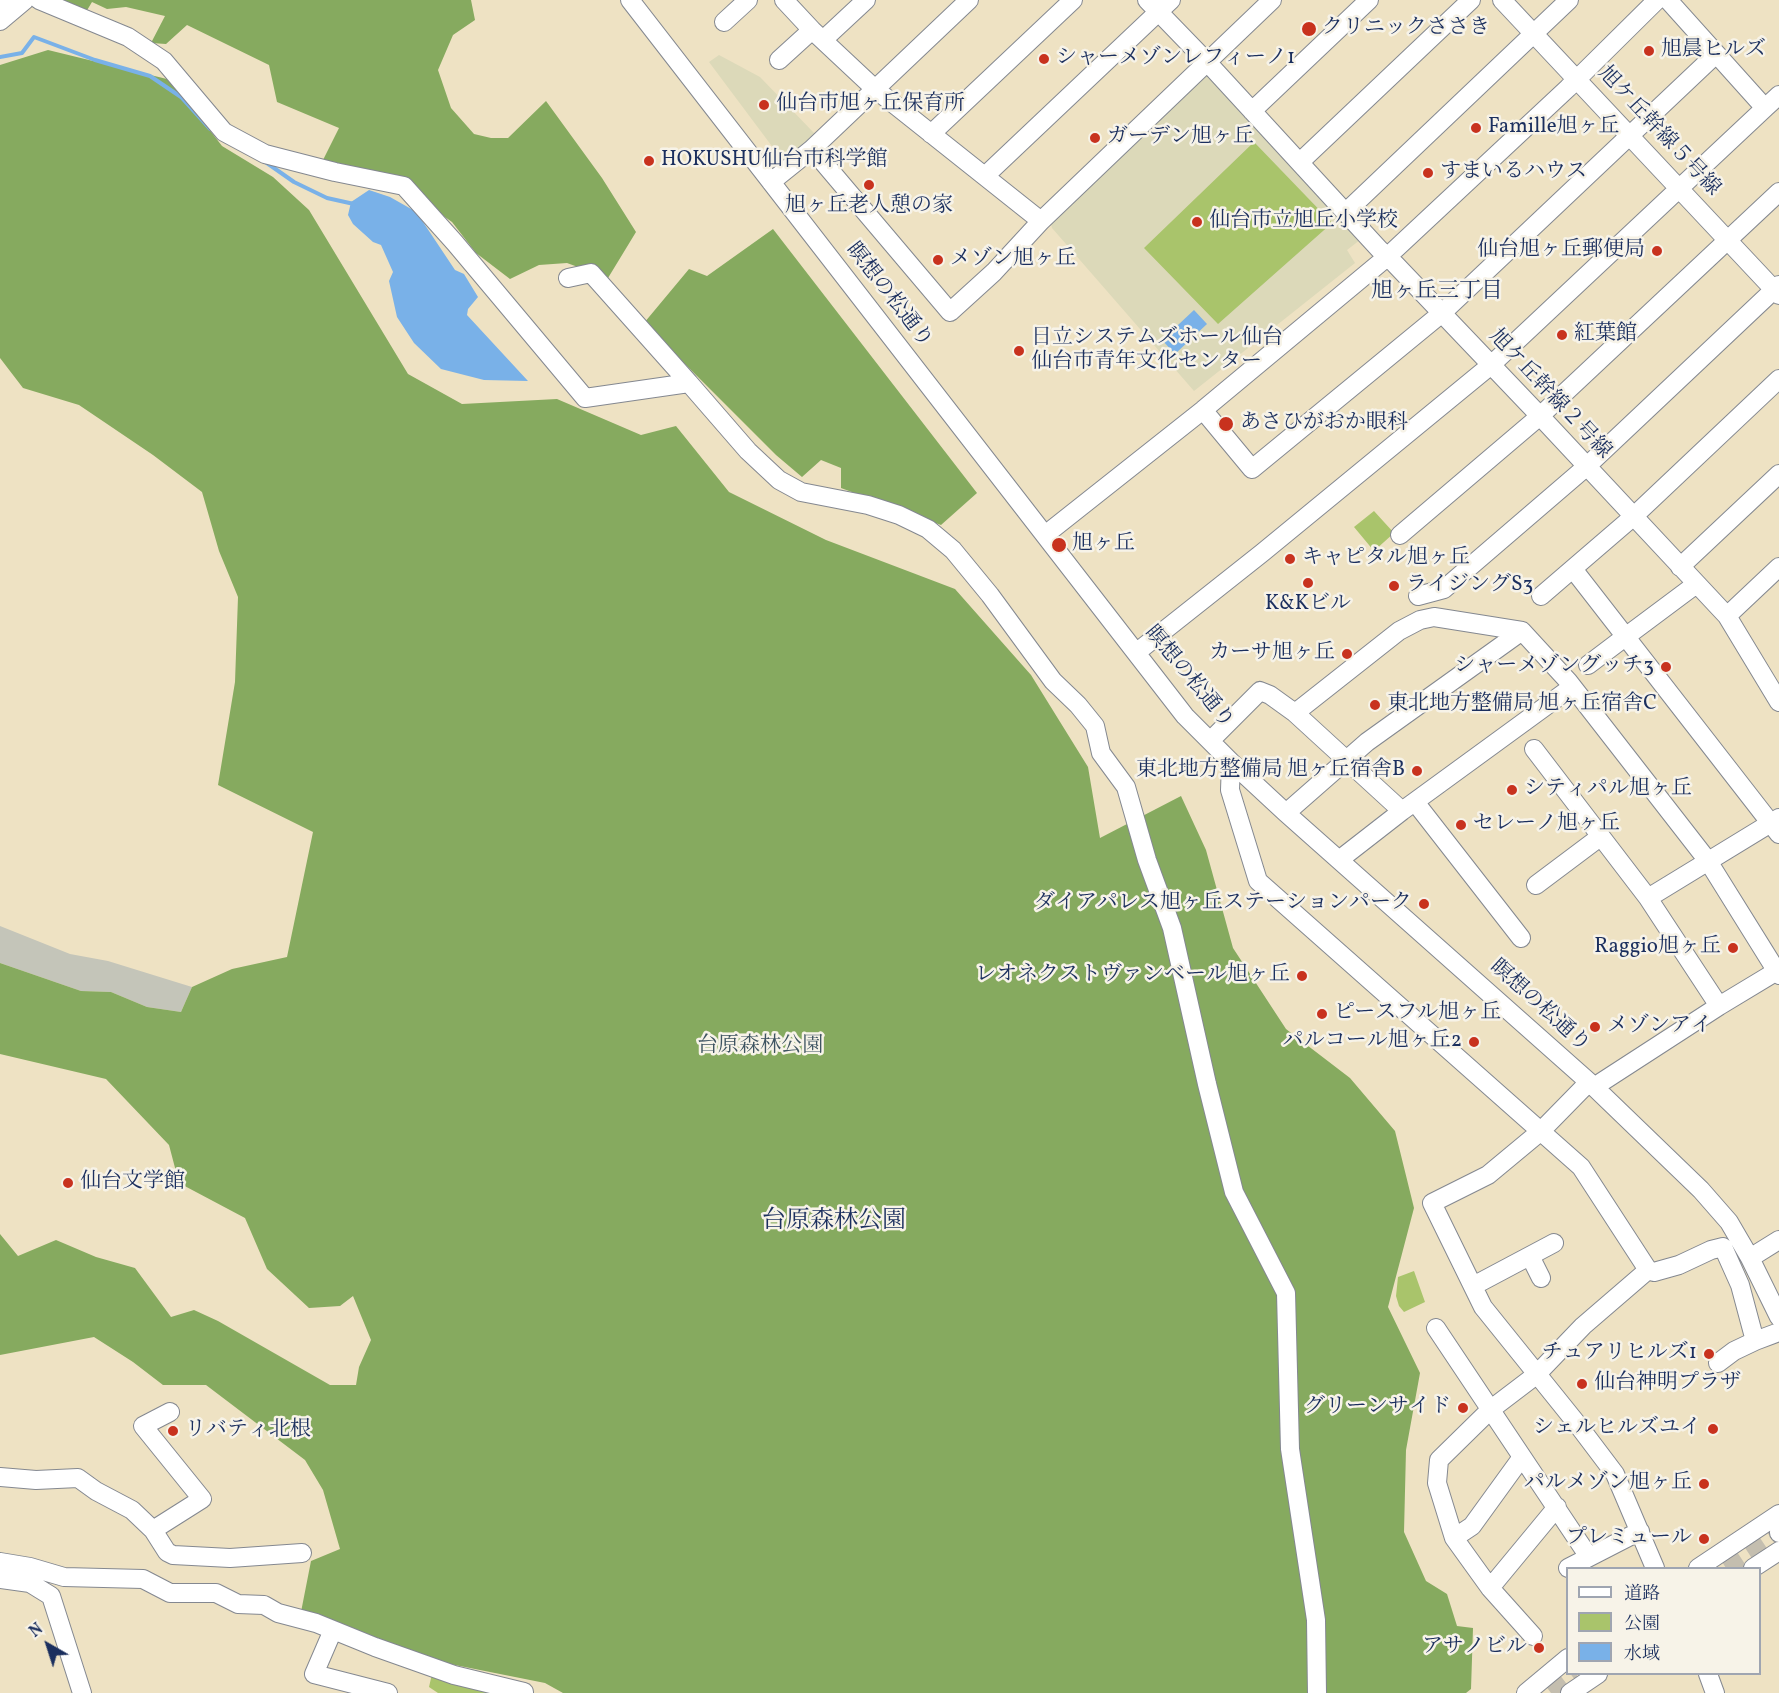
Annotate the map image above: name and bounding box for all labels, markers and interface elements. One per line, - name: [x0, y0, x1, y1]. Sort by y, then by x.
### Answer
- place label: クリニックささき: [1322, 16, 1490, 42]
- marker: クリニックささき: [1300, 20, 1318, 38]
- place label: 旭晨ヒルズ: [1661, 38, 1766, 64]
- marker: 旭晨ヒルズ: [1642, 44, 1656, 58]
- place label: シャーメゾンレフィーノ1: [1056, 46, 1295, 72]
- marker: シャーメゾンレフィーノ1: [1037, 52, 1051, 66]
- street label: 旭ケ丘幹線５号線: [1591, 62, 1725, 202]
- place label: 仙台市旭ヶ丘保育所: [776, 92, 965, 118]
- marker: 仙台市旭ヶ丘保育所: [757, 98, 771, 112]
- place label: Famille旭ヶ丘: [1488, 115, 1620, 141]
- marker: Famille旭ヶ丘: [1469, 121, 1483, 135]
- place label: ガーデン旭ヶ丘: [1107, 125, 1254, 151]
- marker: ガーデン旭ヶ丘: [1088, 131, 1102, 145]
- place label: HOKUSHU仙台市科学館: [661, 148, 888, 174]
- marker: HOKUSHU仙台市科学館: [642, 154, 656, 168]
- place label: すまいるハウス: [1440, 160, 1587, 186]
- marker: すまいるハウス: [1421, 166, 1435, 180]
- marker: 旭ヶ丘老人憩の家: [862, 178, 876, 192]
- place label: 旭ヶ丘老人憩の家: [785, 194, 953, 220]
- place label: 仙台市立旭丘小学校: [1209, 209, 1398, 235]
- marker: 仙台市立旭丘小学校: [1190, 215, 1204, 229]
- place label: 仙台旭ヶ丘郵便局: [1477, 238, 1645, 264]
- street label: 瞑想の松通り: [839, 239, 937, 353]
- marker: 仙台旭ヶ丘郵便局: [1650, 244, 1664, 258]
- place label: メゾン旭ヶ丘: [950, 247, 1076, 273]
- marker: メゾン旭ヶ丘: [931, 253, 945, 267]
- district label: 旭ヶ丘三丁目: [1371, 280, 1503, 306]
- place label: 紅葉館: [1574, 322, 1637, 348]
- street label: 旭ケ丘幹線２号線: [1482, 325, 1616, 465]
- place label: 日立システムズホール仙台 仙台市青年文化センター: [1031, 326, 1283, 376]
- marker: 紅葉館: [1555, 328, 1569, 342]
- marker: 日立システムズホール仙台 仙台市青年文化センター: [1012, 344, 1026, 358]
- place label: あさひがおか眼科: [1240, 411, 1408, 437]
- marker: あさひがおか眼科: [1217, 415, 1235, 433]
- place label: 旭ヶ丘: [1072, 532, 1135, 558]
- marker: 旭ヶ丘: [1050, 536, 1068, 554]
- place label: キャピタル旭ヶ丘: [1302, 546, 1470, 572]
- marker: キャピタル旭ヶ丘: [1283, 552, 1297, 566]
- place label: ライジングS3: [1406, 573, 1533, 599]
- marker: K&Kビル: [1301, 576, 1315, 590]
- marker: ライジングS3: [1387, 579, 1401, 593]
- place label: K&Kビル: [1265, 592, 1351, 618]
- street label: 瞑想の松通り: [1138, 622, 1238, 734]
- place label: カーサ旭ヶ丘: [1209, 641, 1335, 667]
- marker: カーサ旭ヶ丘: [1340, 647, 1354, 661]
- place label: シャーメゾングッチ3: [1454, 654, 1654, 680]
- marker: シャーメゾングッチ3: [1659, 660, 1673, 674]
- place label: 東北地方整備局 旭ヶ丘宿舎C: [1387, 692, 1657, 718]
- marker: 東北地方整備局 旭ヶ丘宿舎C: [1368, 698, 1382, 712]
- place label: 東北地方整備局 旭ヶ丘宿舎B: [1136, 758, 1405, 784]
- marker: 東北地方整備局 旭ヶ丘宿舎B: [1410, 764, 1424, 778]
- place label: シティパル旭ヶ丘: [1524, 777, 1692, 803]
- marker: シティパル旭ヶ丘: [1505, 783, 1519, 797]
- place label: セレーノ旭ヶ丘: [1473, 812, 1620, 838]
- marker: セレーノ旭ヶ丘: [1454, 818, 1468, 832]
- place label: ダイアパレス旭ヶ丘ステーションパーク: [1034, 891, 1412, 917]
- marker: ダイアパレス旭ヶ丘ステーションパーク: [1417, 897, 1431, 911]
- place label: Raggio旭ヶ丘: [1594, 935, 1721, 961]
- marker: Raggio旭ヶ丘: [1726, 941, 1740, 955]
- street label: 瞑想の松通り: [1484, 955, 1594, 1059]
- place label: レオネクストヴァンベール旭ヶ丘: [975, 963, 1290, 989]
- marker: レオネクストヴァンベール旭ヶ丘: [1295, 969, 1309, 983]
- place label: ピースフル旭ヶ丘: [1334, 1001, 1501, 1027]
- marker: ピースフル旭ヶ丘: [1315, 1007, 1329, 1021]
- place label: メゾンアイ: [1607, 1014, 1712, 1040]
- marker: メゾンアイ: [1588, 1020, 1602, 1034]
- place label: パルコール旭ヶ丘2: [1283, 1029, 1462, 1055]
- park label: 台原森林公園: [697, 1034, 823, 1060]
- marker: パルコール旭ヶ丘2: [1467, 1035, 1481, 1049]
- place label: 仙台文学館: [80, 1170, 185, 1196]
- marker: 仙台文学館: [61, 1176, 75, 1190]
- district label: 台原森林公園: [762, 1209, 906, 1237]
- place label: チュアリヒルズ1: [1542, 1341, 1697, 1367]
- marker: チュアリヒルズ1: [1702, 1347, 1716, 1361]
- place label: 仙台神明プラザ: [1594, 1371, 1741, 1397]
- marker: 仙台神明プラザ: [1575, 1377, 1589, 1391]
- place label: グリーンサイド: [1304, 1395, 1451, 1421]
- marker: グリーンサイド: [1456, 1401, 1470, 1415]
- place label: シェルヒルズユイ: [1533, 1416, 1701, 1442]
- place label: リバティ北根: [185, 1418, 311, 1444]
- marker: シェルヒルズユイ: [1706, 1422, 1720, 1436]
- marker: リバティ北根: [166, 1424, 180, 1438]
- place label: パルメゾン旭ヶ丘: [1524, 1471, 1692, 1497]
- marker: パルメゾン旭ヶ丘: [1697, 1477, 1711, 1491]
- place label: プレミュール: [1566, 1526, 1692, 1552]
- marker: プレミュール: [1697, 1532, 1711, 1546]
- legend: [1566, 1567, 1761, 1675]
- text: 道路: [1624, 1582, 1660, 1607]
- text: 公園: [1624, 1612, 1660, 1637]
- north arrow: [18, 1615, 78, 1675]
- text: N: [25, 1619, 48, 1643]
- place label: アサノビル: [1422, 1635, 1527, 1661]
- marker: アサノビル: [1532, 1641, 1546, 1655]
- text: 水域: [1624, 1642, 1660, 1667]

